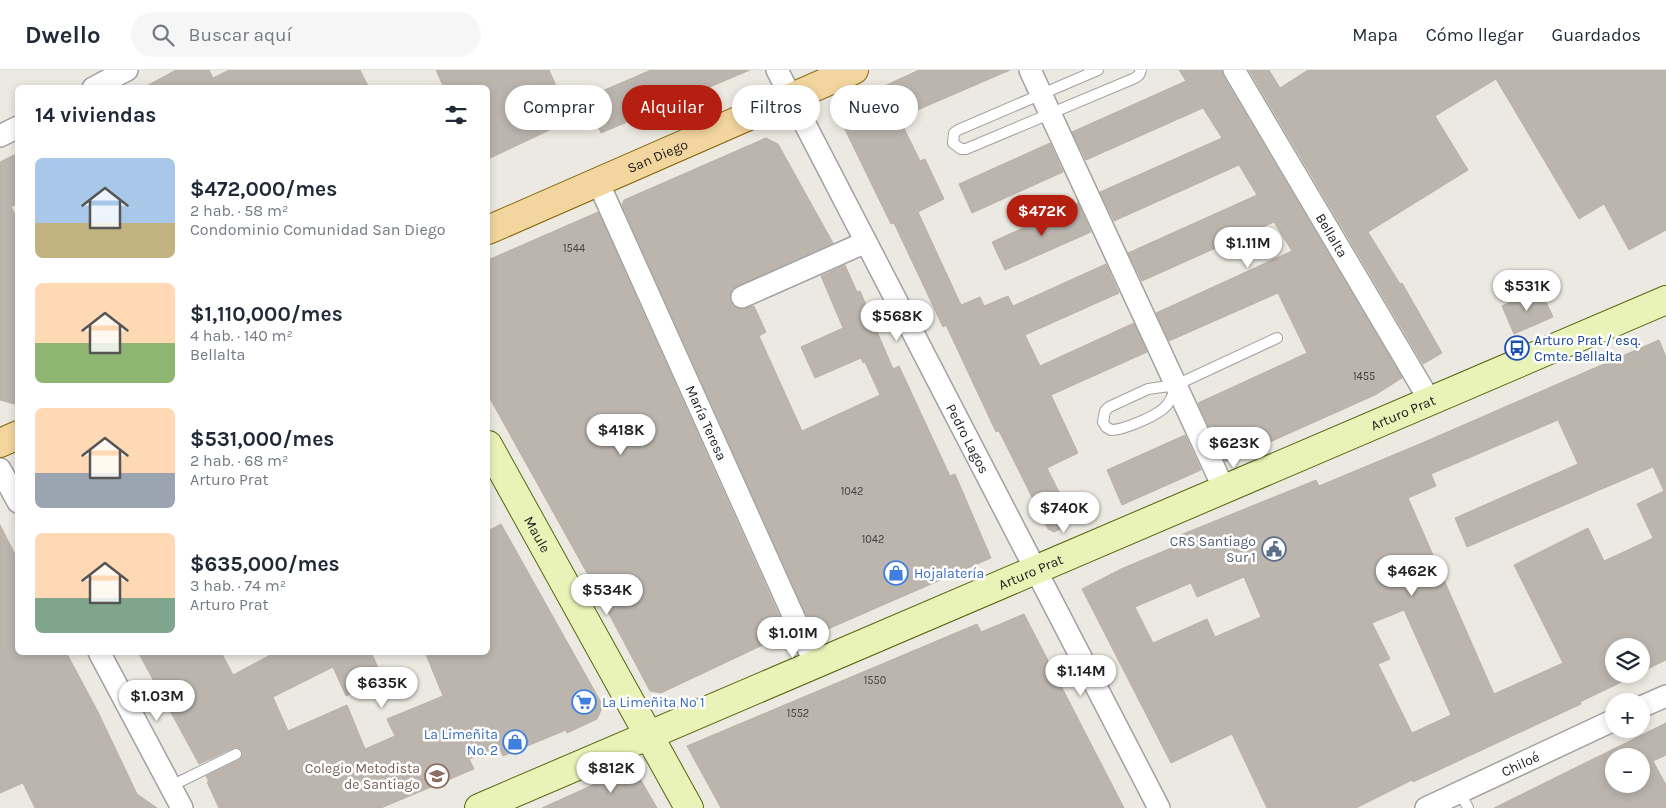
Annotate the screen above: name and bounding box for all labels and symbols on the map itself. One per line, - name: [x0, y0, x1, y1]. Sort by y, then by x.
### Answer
- street label: San Diego: [625, 136, 691, 177]
- pin: $472K: [1007, 194, 1077, 237]
- street label: Bellalta: [1312, 210, 1351, 261]
- pin: $1.11M: [1207, 226, 1289, 269]
- house number: 1544: [563, 242, 585, 255]
- pin: $531K: [1492, 270, 1562, 312]
- pin: $568K: [862, 300, 932, 342]
- place label: Arturo Prat / esq. Cmte. Bellalta: [1534, 332, 1641, 365]
- bus stop icon: Arturo Prat / esq. Cmte. Bellalta: [1504, 335, 1530, 361]
- house number: 1455: [1353, 370, 1375, 383]
- street label: María Teresa: [682, 383, 730, 463]
- street label: Arturo Prat: [1368, 392, 1438, 434]
- street label: Pedro Lagos: [942, 401, 992, 477]
- pin: $418K: [586, 414, 656, 456]
- pin: $623K: [1199, 426, 1269, 469]
- house number: 1042: [841, 485, 863, 498]
- pin: $740K: [1029, 492, 1099, 534]
- street label: Maule: [520, 513, 554, 556]
- house number: 1042: [862, 533, 884, 546]
- place label: CRS Santiago Sur 1: [1170, 533, 1256, 566]
- public building icon: CRS Santiago Sur 1: [1261, 536, 1287, 562]
- street label: Arturo Prat: [996, 551, 1066, 594]
- pin: $462K: [1377, 554, 1447, 597]
- shop icon: Hojalatería: [883, 560, 909, 586]
- place label: Hojalatería: [914, 565, 984, 582]
- pin: $534K: [572, 574, 642, 616]
- pin: $1.01M: [752, 616, 834, 659]
- pin: $1.14M: [1040, 654, 1122, 697]
- pin: $635K: [347, 666, 417, 709]
- house number: 1550: [864, 674, 886, 687]
- pin: $1.03M: [116, 680, 198, 722]
- supermarket icon: La Limeñita No 1: [571, 689, 597, 715]
- place label: La Limeñita No 1: [602, 694, 705, 711]
- house number: 1552: [787, 707, 809, 720]
- place label: La Limeñita No. 2: [424, 726, 498, 759]
- shop icon: La Limeñita No. 2: [502, 729, 528, 755]
- street label: Chiloé: [1499, 748, 1542, 781]
- pin: $812K: [576, 752, 646, 794]
- place label: Colegio Metodista de Santiago: [305, 760, 420, 793]
- school or university icon: Colegio Metodista de Santiago: [424, 763, 450, 789]

